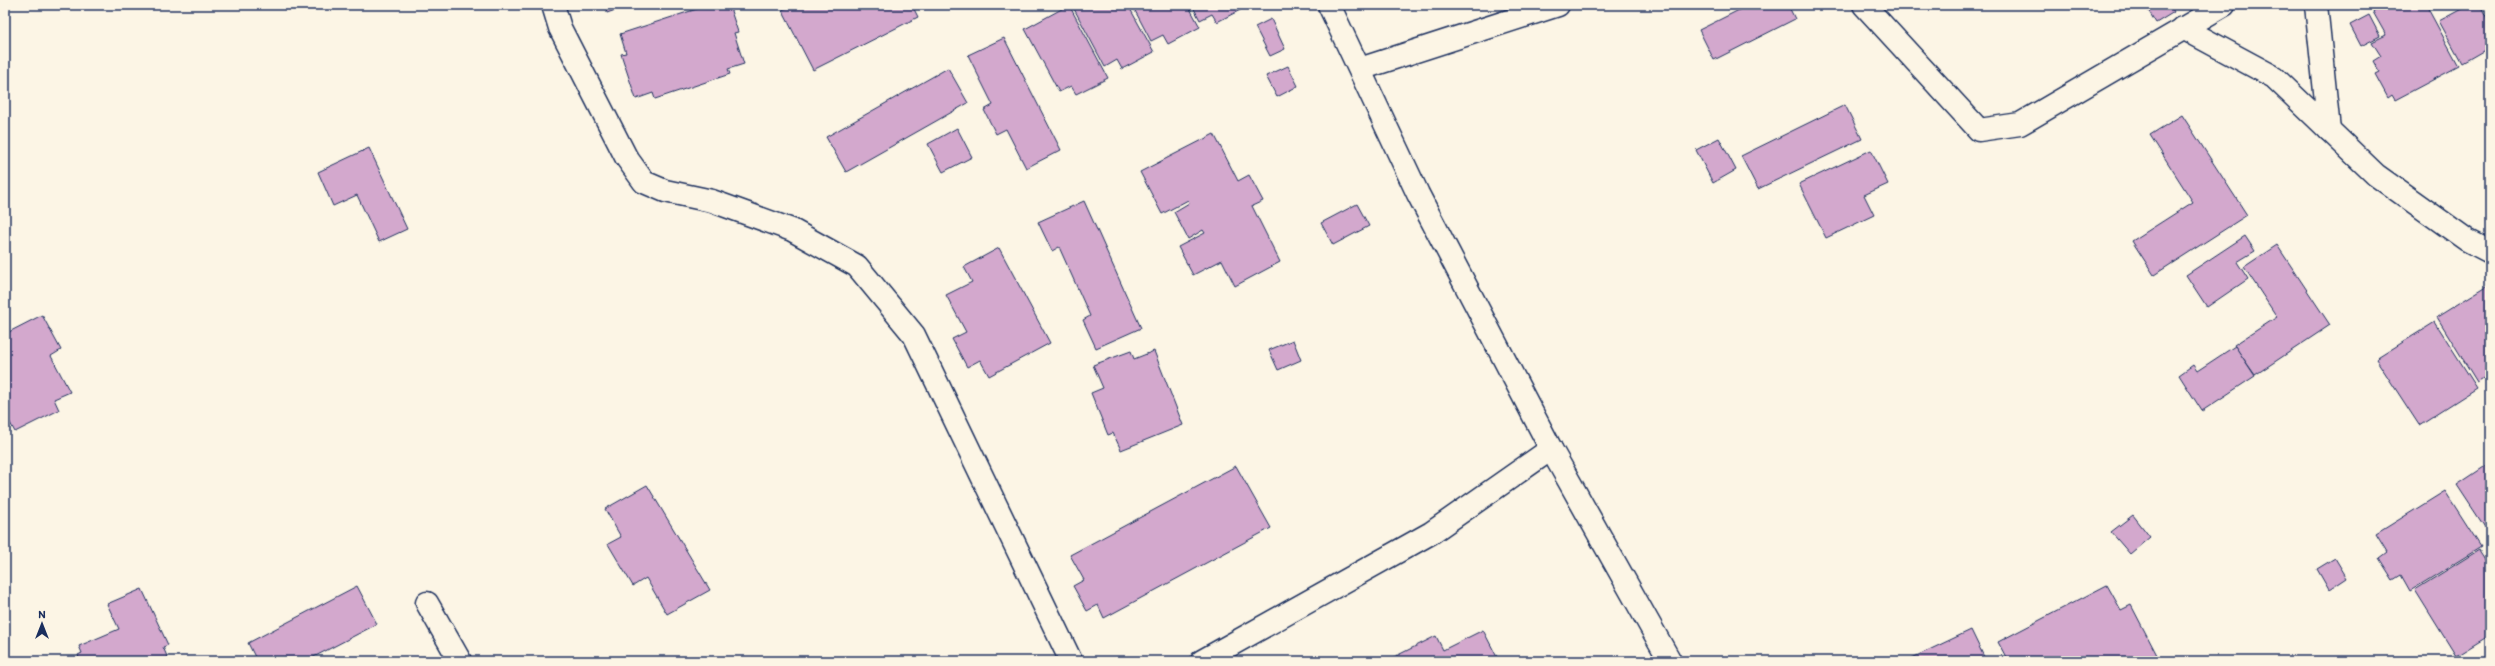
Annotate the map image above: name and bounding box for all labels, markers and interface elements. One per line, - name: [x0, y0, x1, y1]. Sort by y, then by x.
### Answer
- north arrow: [22, 604, 62, 644]
- text: N: [38, 608, 46, 621]

